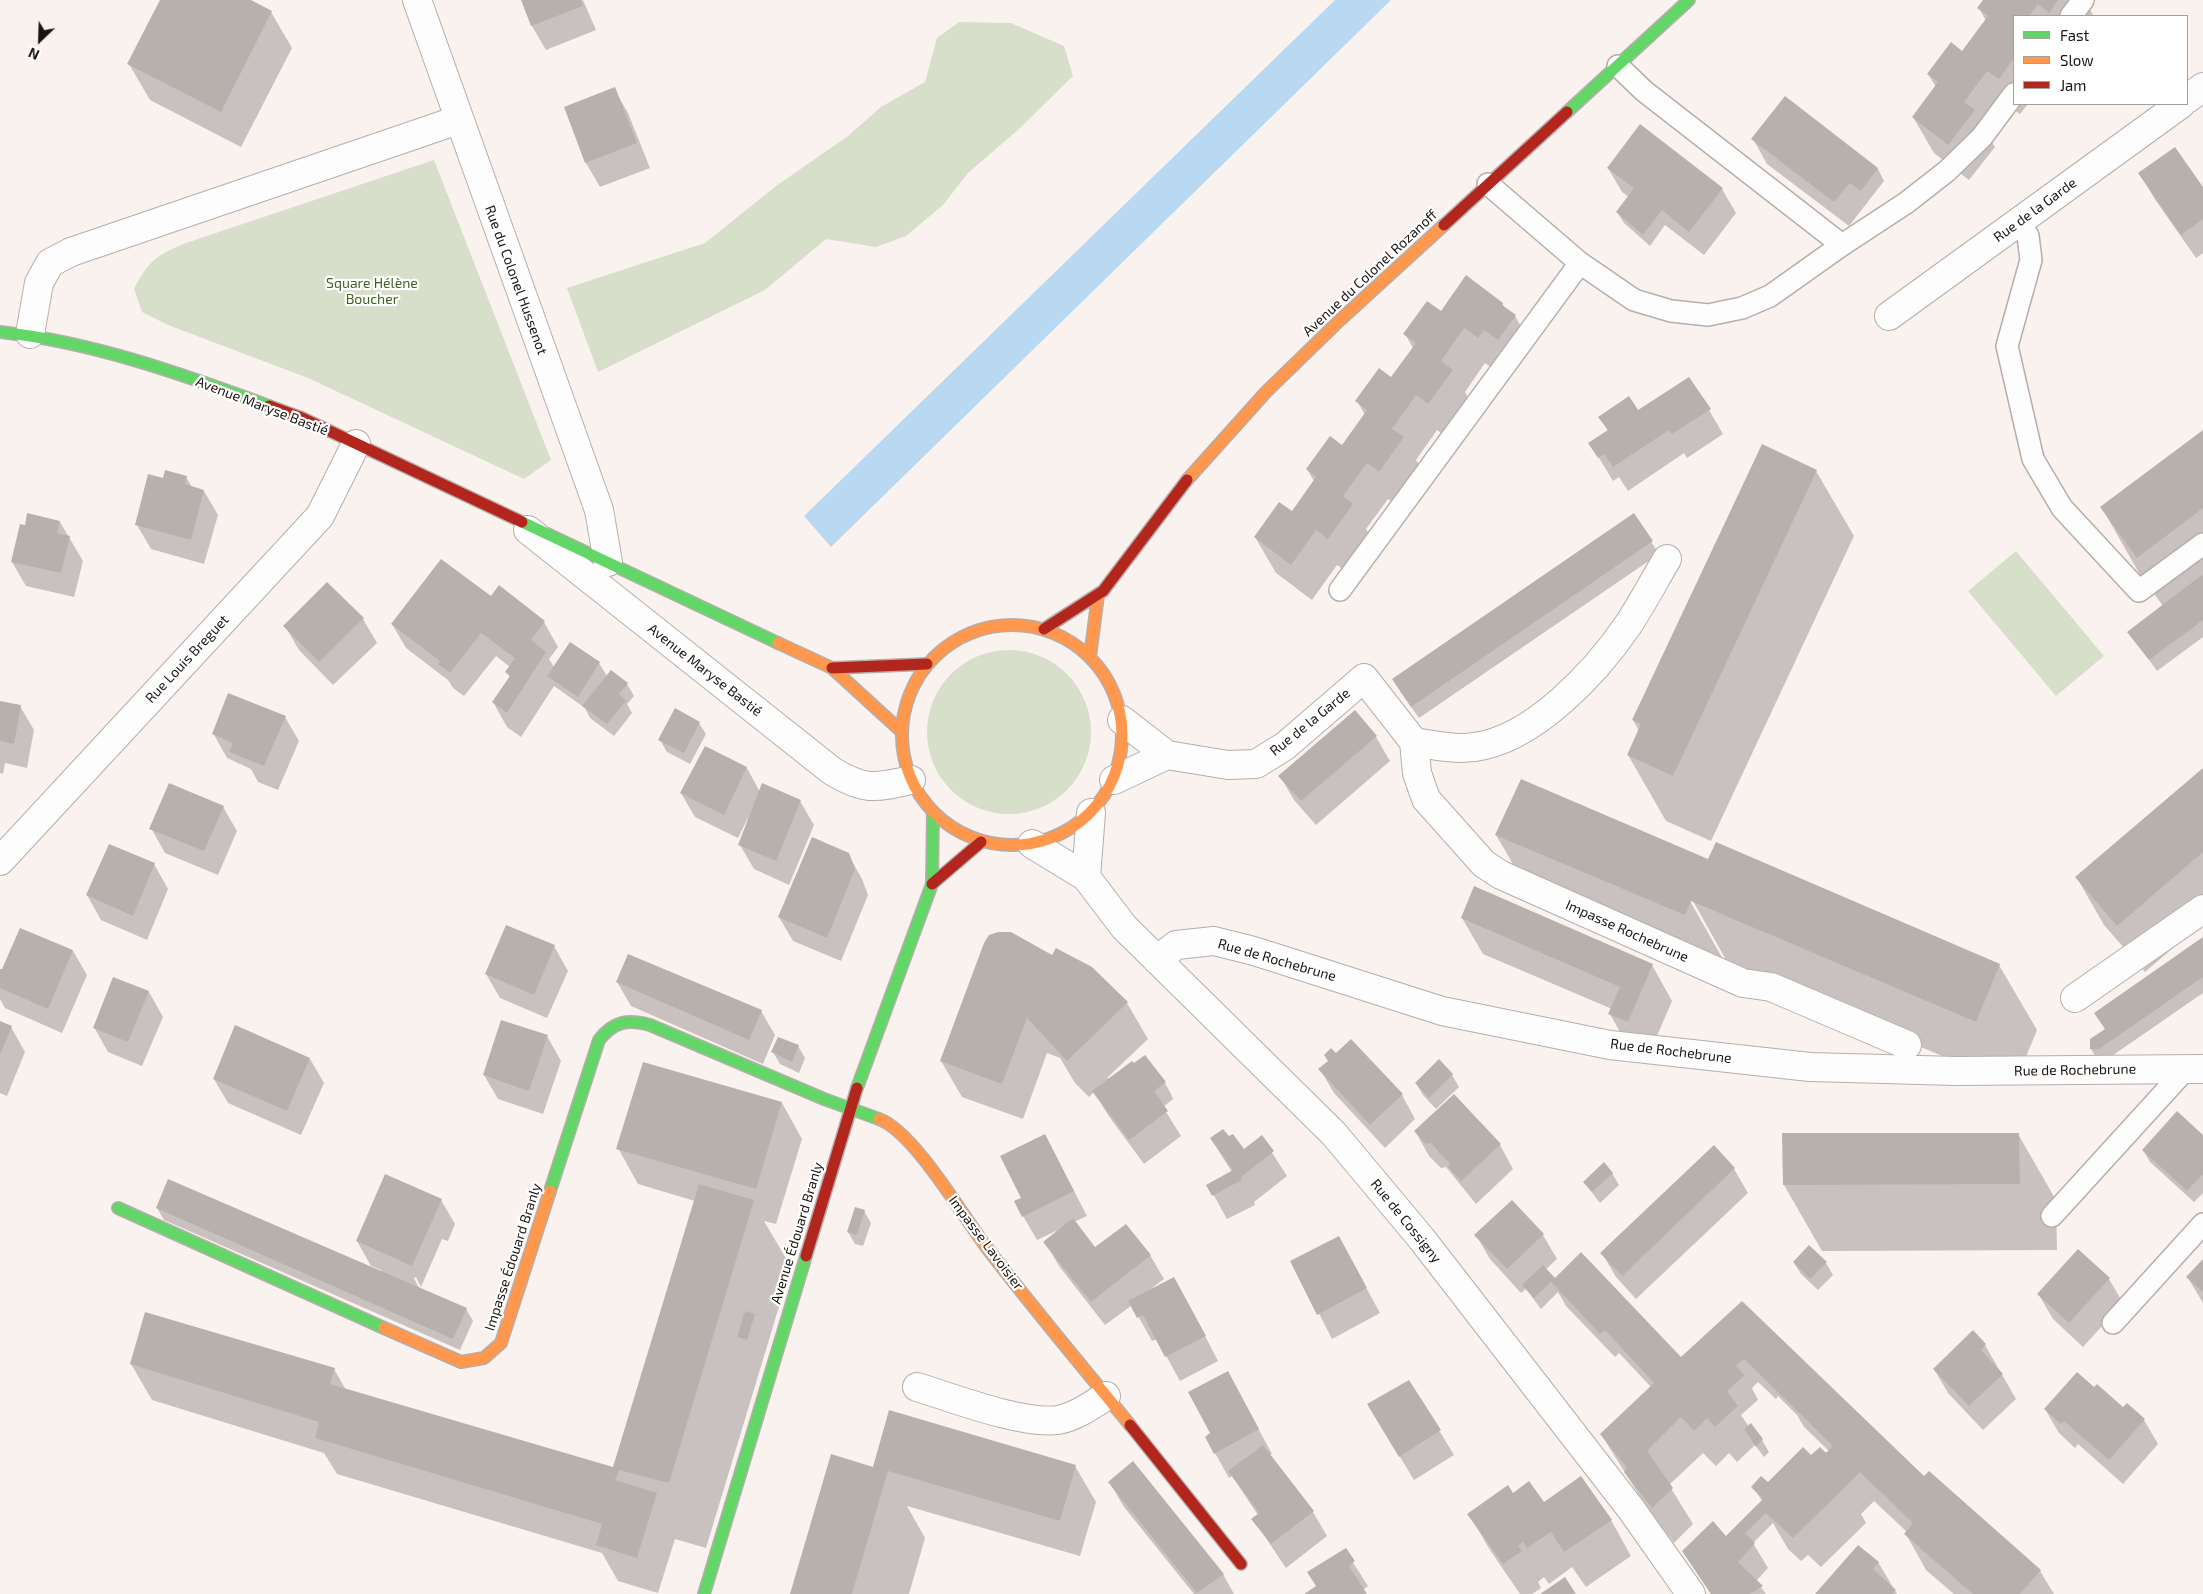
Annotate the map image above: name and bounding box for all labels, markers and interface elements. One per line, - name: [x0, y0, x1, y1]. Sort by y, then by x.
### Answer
- north arrow: [15, 15, 65, 65]
- legend: [2013, 15, 2188, 105]
- text: Fast: [2060, 26, 2089, 44]
- text: N: [26, 44, 42, 64]
- text: Slow: [2060, 51, 2094, 69]
- text: Jam: [2060, 76, 2086, 94]
- street label: Rue de la Garde: [1990, 174, 2080, 246]
- street label: Rue du Colonel Hussenot: [481, 203, 551, 357]
- street label: Avenue du Colonel Rozanoff: [1299, 206, 1441, 340]
- park label: Square Hélène Boucher: [326, 275, 418, 308]
- street label: Avenue Maryse Bastié: [193, 373, 331, 439]
- street label: Rue Louis Breguet: [142, 611, 232, 707]
- street label: Avenue Maryse Bastié: [644, 620, 766, 720]
- street label: Rue de la Garde: [1266, 685, 1354, 759]
- street label: Impasse Rochebrune: [1563, 896, 1691, 966]
- street label: Rue de Rochebrune: [1216, 935, 1338, 985]
- street label: Rue de Rochebrune: [1609, 1035, 1733, 1067]
- street label: Rue de Rochebrune: [2014, 1061, 2136, 1079]
- street label: Avenue Édouard Branly: [767, 1160, 827, 1306]
- street label: Rue de Cossigny: [1367, 1176, 1445, 1266]
- street label: Impasse Édouard Branly: [481, 1181, 545, 1333]
- street label: Impasse Lavoisier: [945, 1192, 1027, 1294]

